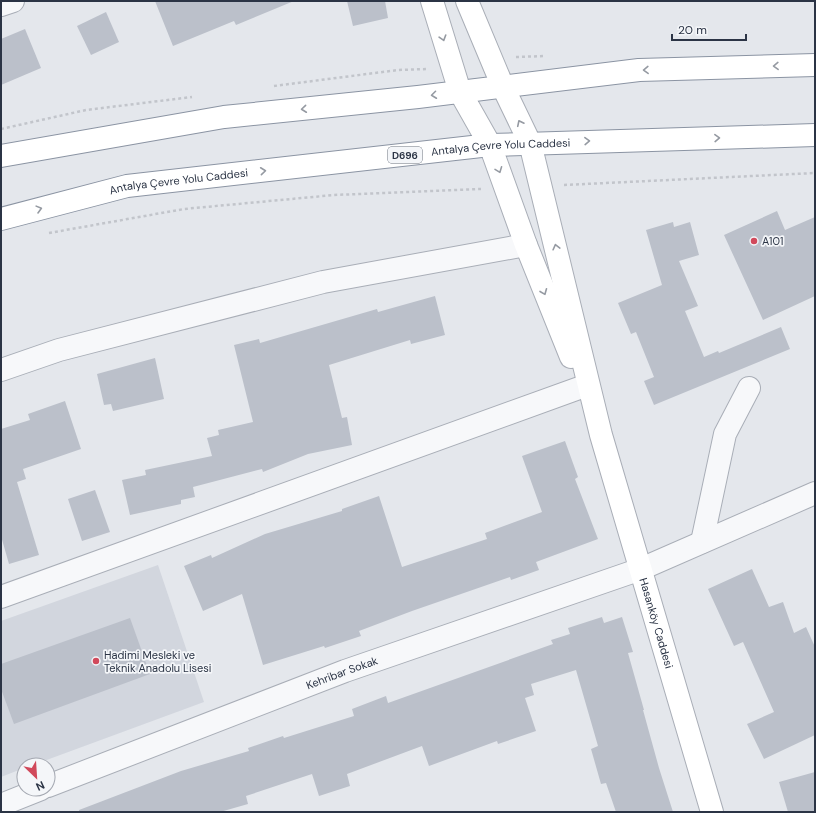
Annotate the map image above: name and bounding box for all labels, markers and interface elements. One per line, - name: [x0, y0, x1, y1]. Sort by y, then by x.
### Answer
- scale bar: [672, 16, 746, 42]
- text: 20 m: [678, 22, 707, 38]
- one-way arrow: [438, 35, 447, 42]
- one-way arrow: [773, 62, 779, 70]
- one-way arrow: [643, 65, 649, 74]
- one-way arrow: [431, 90, 437, 99]
- one-way arrow: [301, 104, 307, 113]
- one-way arrow: [517, 119, 525, 127]
- one-way arrow: [714, 134, 720, 142]
- street label: Antalya Çevre Yolu Caddesi: [430, 136, 570, 159]
- one-way arrow: [584, 137, 590, 146]
- road number: D696: [388, 147, 422, 163]
- street label: Antalya Çevre Yolu Caddesi: [108, 165, 249, 197]
- one-way arrow: [260, 167, 266, 176]
- one-way arrow: [495, 167, 503, 174]
- one-way arrow: [35, 206, 42, 214]
- place label: A101: [762, 234, 783, 248]
- marker: A101: [749, 236, 759, 246]
- one-way arrow: [552, 244, 560, 251]
- one-way arrow: [540, 289, 548, 296]
- street label: Hasanköy Caddesi: [636, 576, 676, 670]
- place label: Hadimi Mesleki ve Teknik Anadolu Lisesi: [104, 648, 211, 675]
- street label: Kehribar Sokak: [304, 653, 380, 692]
- marker: Hadimi Mesleki ve Teknik Anadolu Lisesi: [91, 656, 101, 666]
- north arrow: [16, 757, 56, 797]
- text: N: [34, 778, 47, 794]

